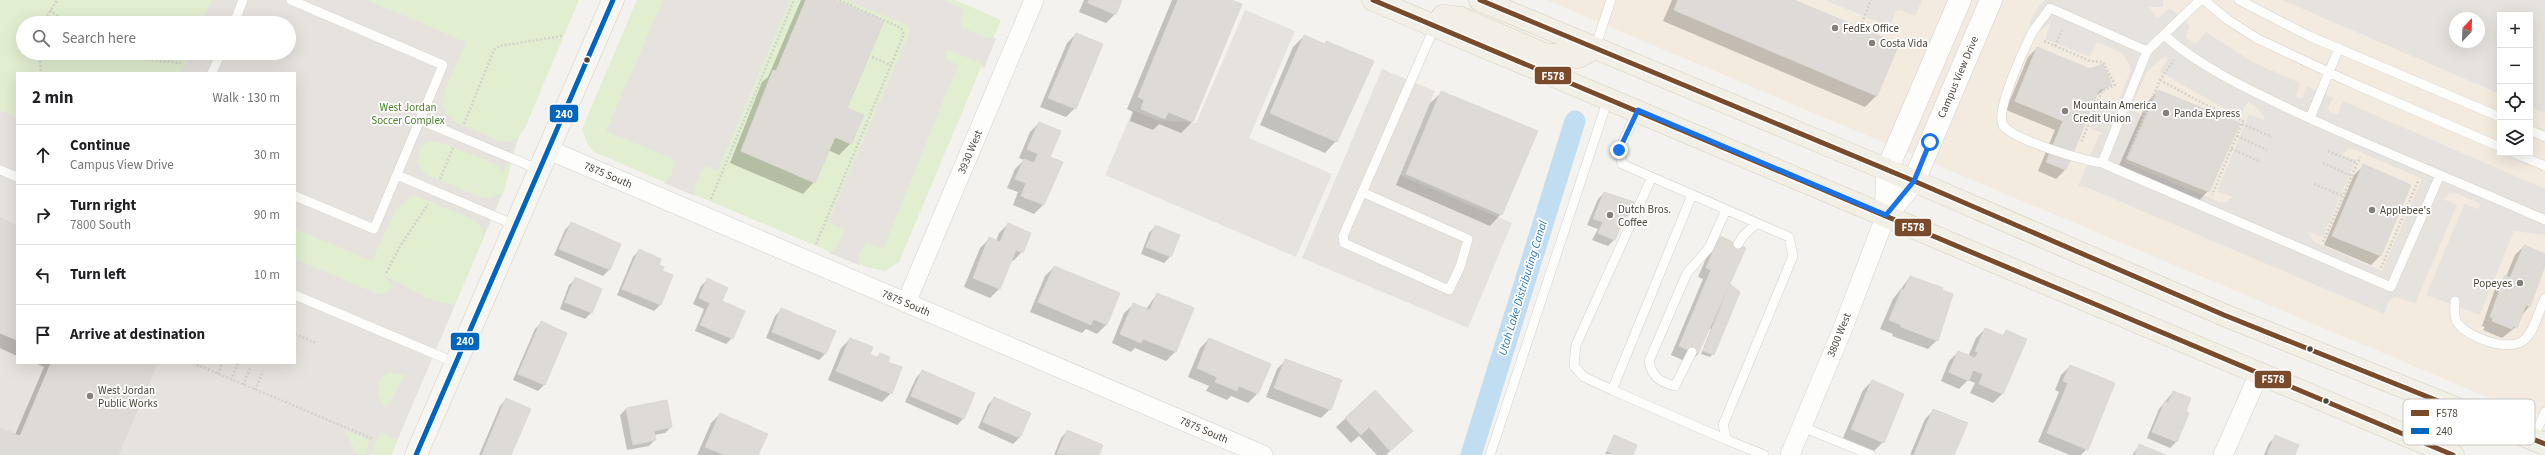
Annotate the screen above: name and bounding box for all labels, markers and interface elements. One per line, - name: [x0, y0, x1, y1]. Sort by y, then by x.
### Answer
- north arrow: [2449, 12, 2485, 48]
- map controls: [2497, 12, 2533, 156]
- button: +: [2497, 12, 2533, 48]
- search box: [16, 16, 296, 60]
- place label: FedEx Office: [1843, 21, 1900, 36]
- marker: FedEx Office: [1830, 23, 1840, 33]
- icon: search: [30, 27, 52, 49]
- text: Search here: [62, 28, 136, 49]
- street label: Campus View Drive: [1934, 33, 1982, 120]
- place label: Costa Vida: [1880, 36, 1928, 51]
- marker: Costa Vida: [1867, 38, 1877, 48]
- button: −: [2497, 48, 2533, 84]
- unlabelled marker: [582, 55, 592, 65]
- line badge: F578: [1534, 66, 1572, 85]
- text: F578: [1541, 69, 1565, 84]
- button: locate: [2497, 84, 2533, 120]
- text: 2 min: [32, 86, 73, 110]
- text: Walk · 130 m: [212, 89, 280, 107]
- place label: Mountain America Credit Union: [2073, 98, 2156, 126]
- park label: West Jordan Soccer Complex: [371, 100, 445, 128]
- line badge: 240: [549, 104, 579, 123]
- marker: Mountain America Credit Union: [2060, 106, 2070, 116]
- place label: Panda Express: [2174, 106, 2240, 121]
- text: 240: [555, 107, 573, 122]
- marker: Panda Express: [2161, 108, 2171, 118]
- button: layers: [2497, 120, 2533, 156]
- street label: 3930 West: [954, 128, 986, 176]
- route start: [1921, 133, 1939, 151]
- text: Continue: [70, 135, 130, 156]
- route end: [1610, 141, 1628, 159]
- icon: ahead: [32, 144, 54, 166]
- text: 30 m: [254, 146, 280, 164]
- text: Campus View Drive: [70, 156, 174, 174]
- street label: 7875 South: [581, 158, 635, 192]
- text: Turn right: [70, 195, 136, 216]
- place label: Dutch Bros. Coffee: [1618, 202, 1671, 230]
- place label: Applebee's: [2380, 203, 2431, 218]
- icon: right: [32, 204, 54, 226]
- marker: Applebee's: [2367, 205, 2377, 215]
- text: 90 m: [254, 206, 280, 224]
- marker: Dutch Bros. Coffee: [1605, 210, 1615, 220]
- text: 7800 South: [70, 216, 131, 234]
- water label: Utah Lake Distributing Canal: [1494, 218, 1552, 358]
- line badge: F578: [1894, 218, 1932, 237]
- text: F578: [1901, 220, 1925, 235]
- icon: left: [32, 264, 54, 286]
- text: Turn left: [70, 264, 126, 285]
- text: 10 m: [254, 266, 280, 284]
- place label: Popeyes: [2473, 276, 2512, 291]
- marker: Popeyes: [2515, 278, 2525, 288]
- street label: 7875 South: [879, 286, 933, 320]
- street label: 3800 West: [1823, 310, 1855, 359]
- icon: arrive: [32, 324, 54, 346]
- text: Arrive at destination: [70, 324, 205, 345]
- line badge: 240: [450, 332, 480, 351]
- text: 240: [456, 334, 474, 349]
- unlabelled marker: [2305, 344, 2315, 354]
- line badge: F578: [2254, 370, 2292, 389]
- text: F578: [2261, 372, 2285, 387]
- place label: West Jordan Public Works: [98, 383, 158, 411]
- marker: West Jordan Public Works: [85, 391, 95, 401]
- unlabelled marker: [2321, 396, 2331, 406]
- legend: [2403, 399, 2535, 445]
- text: F578: [2436, 406, 2458, 421]
- street label: 7875 South: [1177, 413, 1231, 447]
- text: 240: [2436, 424, 2452, 439]

